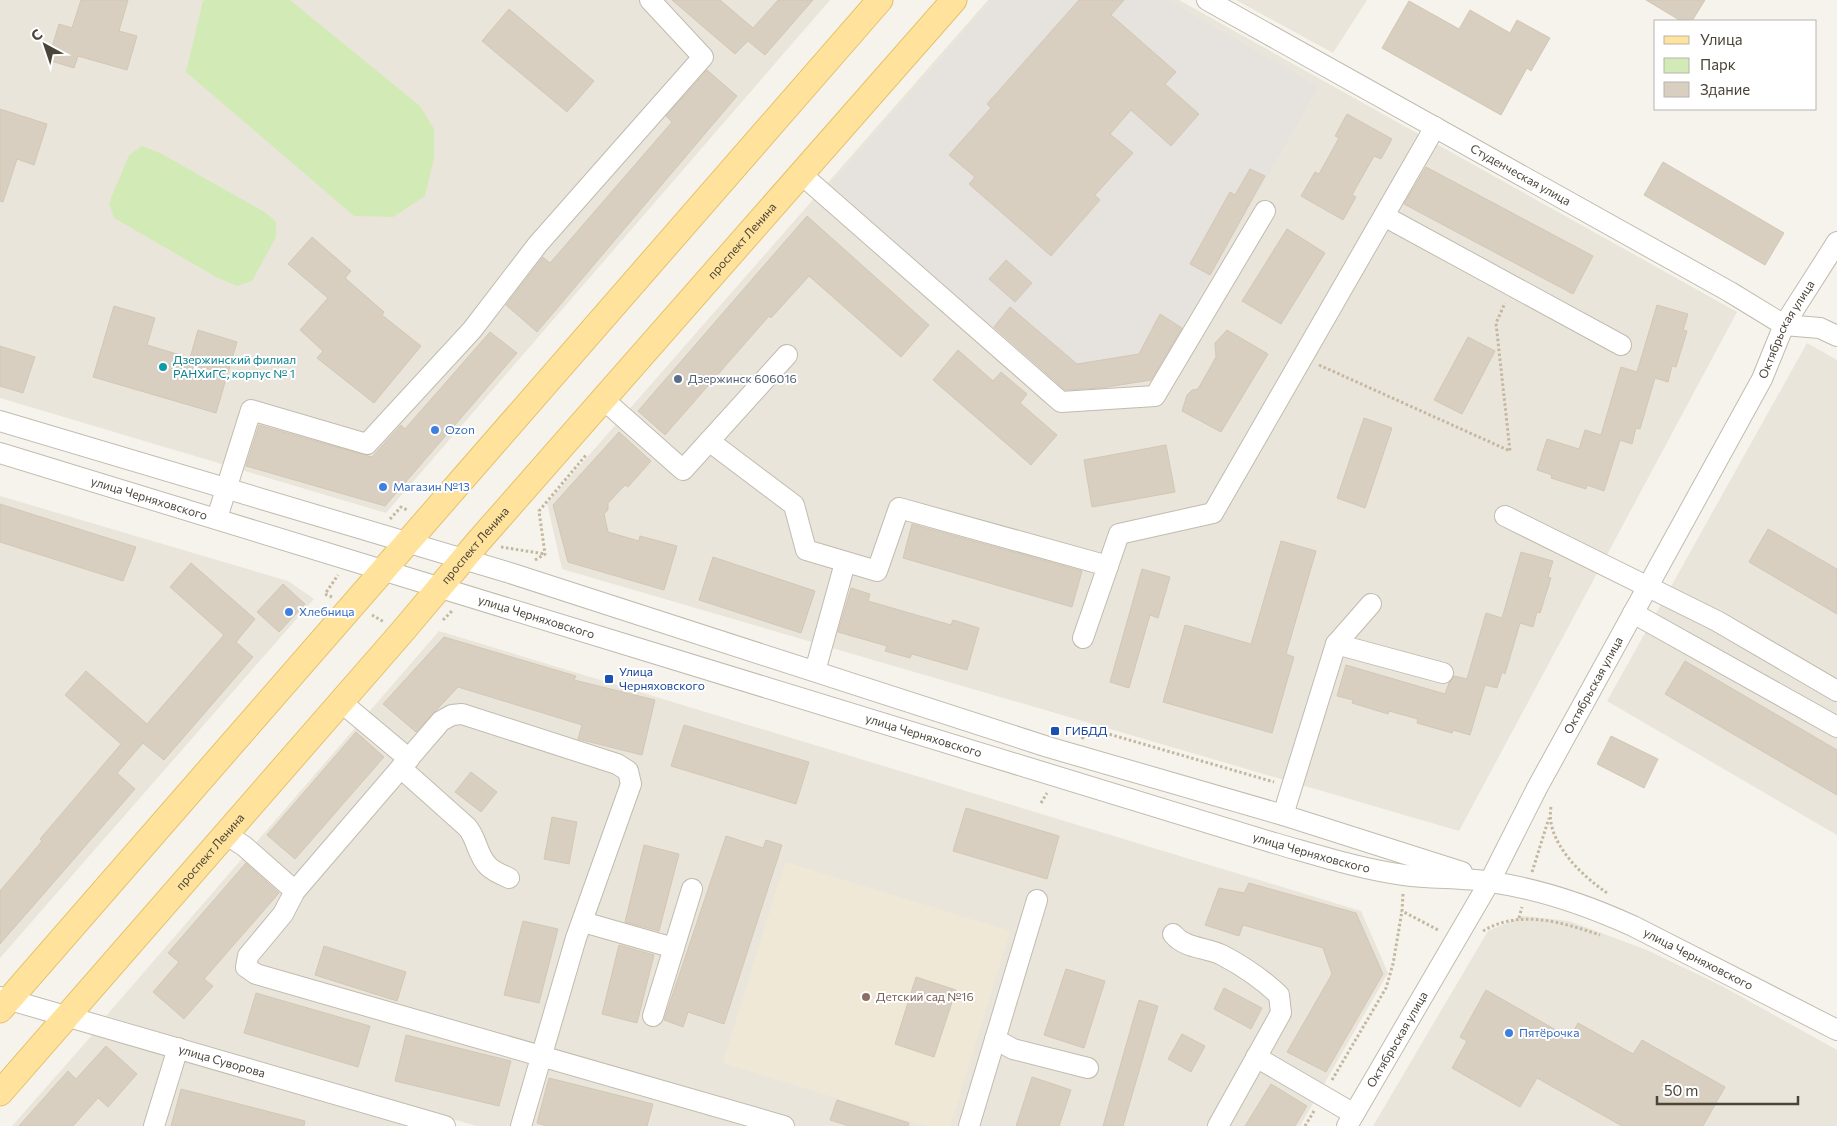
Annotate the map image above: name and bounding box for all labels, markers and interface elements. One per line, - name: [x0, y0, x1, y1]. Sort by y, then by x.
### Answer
- north arrow: [20, 20, 70, 70]
- legend: [1654, 20, 1817, 110]
- text: С: [27, 25, 45, 44]
- text: Улица: [1700, 30, 1742, 48]
- text: Парк: [1700, 55, 1736, 73]
- text: Здание: [1700, 80, 1750, 98]
- street label: Студенческая улица: [1468, 141, 1573, 208]
- street label: проспект Ленина: [704, 199, 779, 281]
- street label: Октябрьская улица: [1755, 277, 1817, 380]
- place label: Дзержинский филиал РАНХиГС, корпус № 1: [173, 352, 296, 380]
- marker: Дзержинский филиал РАНХиГС, корпус № 1: [157, 361, 169, 373]
- place label: Дзержинск 606016: [688, 371, 797, 385]
- marker: Дзержинск 606016: [672, 373, 684, 385]
- place label: Ozon: [445, 422, 475, 436]
- marker: Ozon: [429, 424, 441, 436]
- street label: улица Черняховского: [90, 473, 209, 522]
- place label: Магазин №13: [393, 479, 470, 493]
- marker: Магазин №13: [377, 481, 389, 493]
- street label: проспект Ленина: [438, 504, 511, 586]
- street label: улица Черняховского: [477, 592, 597, 641]
- place label: Хлебница: [299, 604, 355, 618]
- marker: Хлебница: [283, 606, 295, 618]
- street label: Октябрьская улица: [1560, 634, 1625, 736]
- place label: Улица Черняховского: [619, 664, 705, 692]
- marker: Улица Черняховского: [603, 673, 615, 685]
- street label: улица Черняховского: [864, 710, 984, 759]
- place label: ГИБДД: [1065, 723, 1108, 737]
- marker: ГИБДД: [1049, 725, 1061, 737]
- street label: проспект Ленина: [172, 810, 247, 892]
- street label: улица Черняховского: [1251, 829, 1372, 875]
- street label: улица Черняховского: [1642, 925, 1756, 992]
- place label: Детский сад №16: [876, 989, 974, 1003]
- street label: Октябрьская улица: [1363, 989, 1430, 1090]
- marker: Детский сад №16: [860, 991, 872, 1003]
- place label: Пятёрочка: [1519, 1025, 1579, 1039]
- marker: Пятёрочка: [1503, 1027, 1515, 1039]
- street label: улица Суворова: [177, 1041, 267, 1080]
- scale bar: [1657, 1074, 1798, 1106]
- text: 50 m: [1664, 1081, 1698, 1099]

